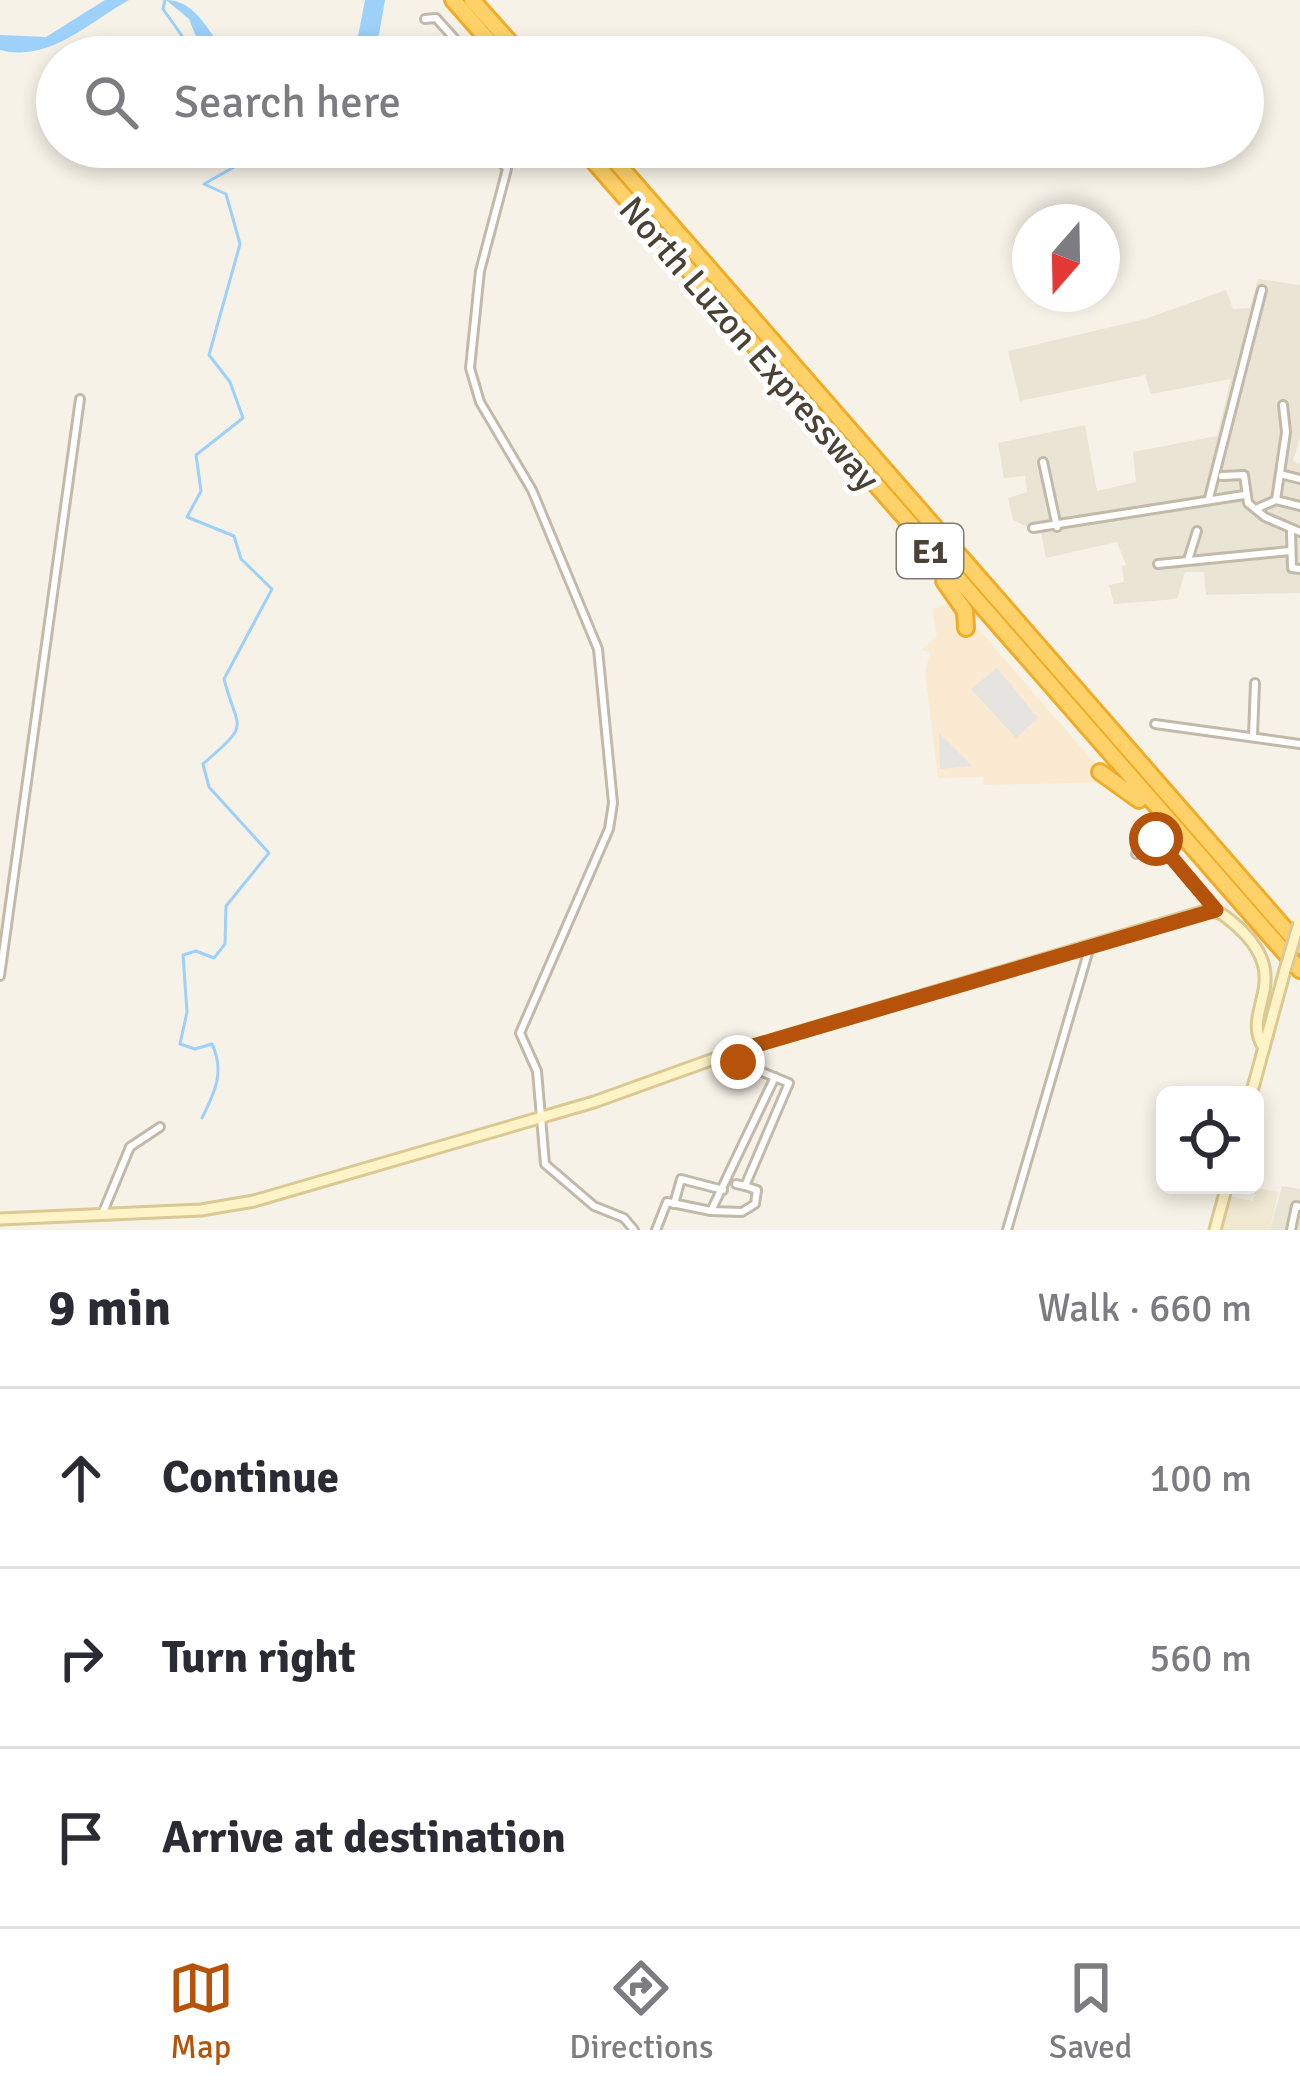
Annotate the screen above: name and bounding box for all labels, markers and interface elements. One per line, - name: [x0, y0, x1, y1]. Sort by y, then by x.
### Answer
- search box: [36, 36, 1264, 168]
- icon: search: [78, 69, 144, 135]
- text: Search here: [174, 75, 401, 130]
- street label: North Luzon Expressway: [609, 188, 889, 500]
- north arrow: [1012, 204, 1120, 312]
- road number: E1: [897, 524, 963, 578]
- route start: [1129, 812, 1183, 866]
- route end: [711, 1035, 765, 1089]
- map controls: [1156, 1086, 1264, 1194]
- button: locate: [1156, 1086, 1264, 1194]
- text: 9 min: [48, 1277, 171, 1340]
- text: Walk · 660 m: [1038, 1284, 1252, 1332]
- icon: ahead: [48, 1445, 114, 1511]
- text: Continue: [162, 1450, 339, 1505]
- text: 100 m: [1149, 1454, 1252, 1502]
- icon: right: [48, 1625, 114, 1691]
- text: Turn right: [162, 1630, 356, 1685]
- text: 560 m: [1149, 1634, 1252, 1682]
- icon: arrive: [48, 1805, 114, 1871]
- text: Arrive at destination: [162, 1810, 566, 1865]
- tab: Map: [168, 1955, 234, 2068]
- tab: Directions: [569, 1955, 714, 2068]
- tab: Saved: [1049, 1955, 1132, 2068]

